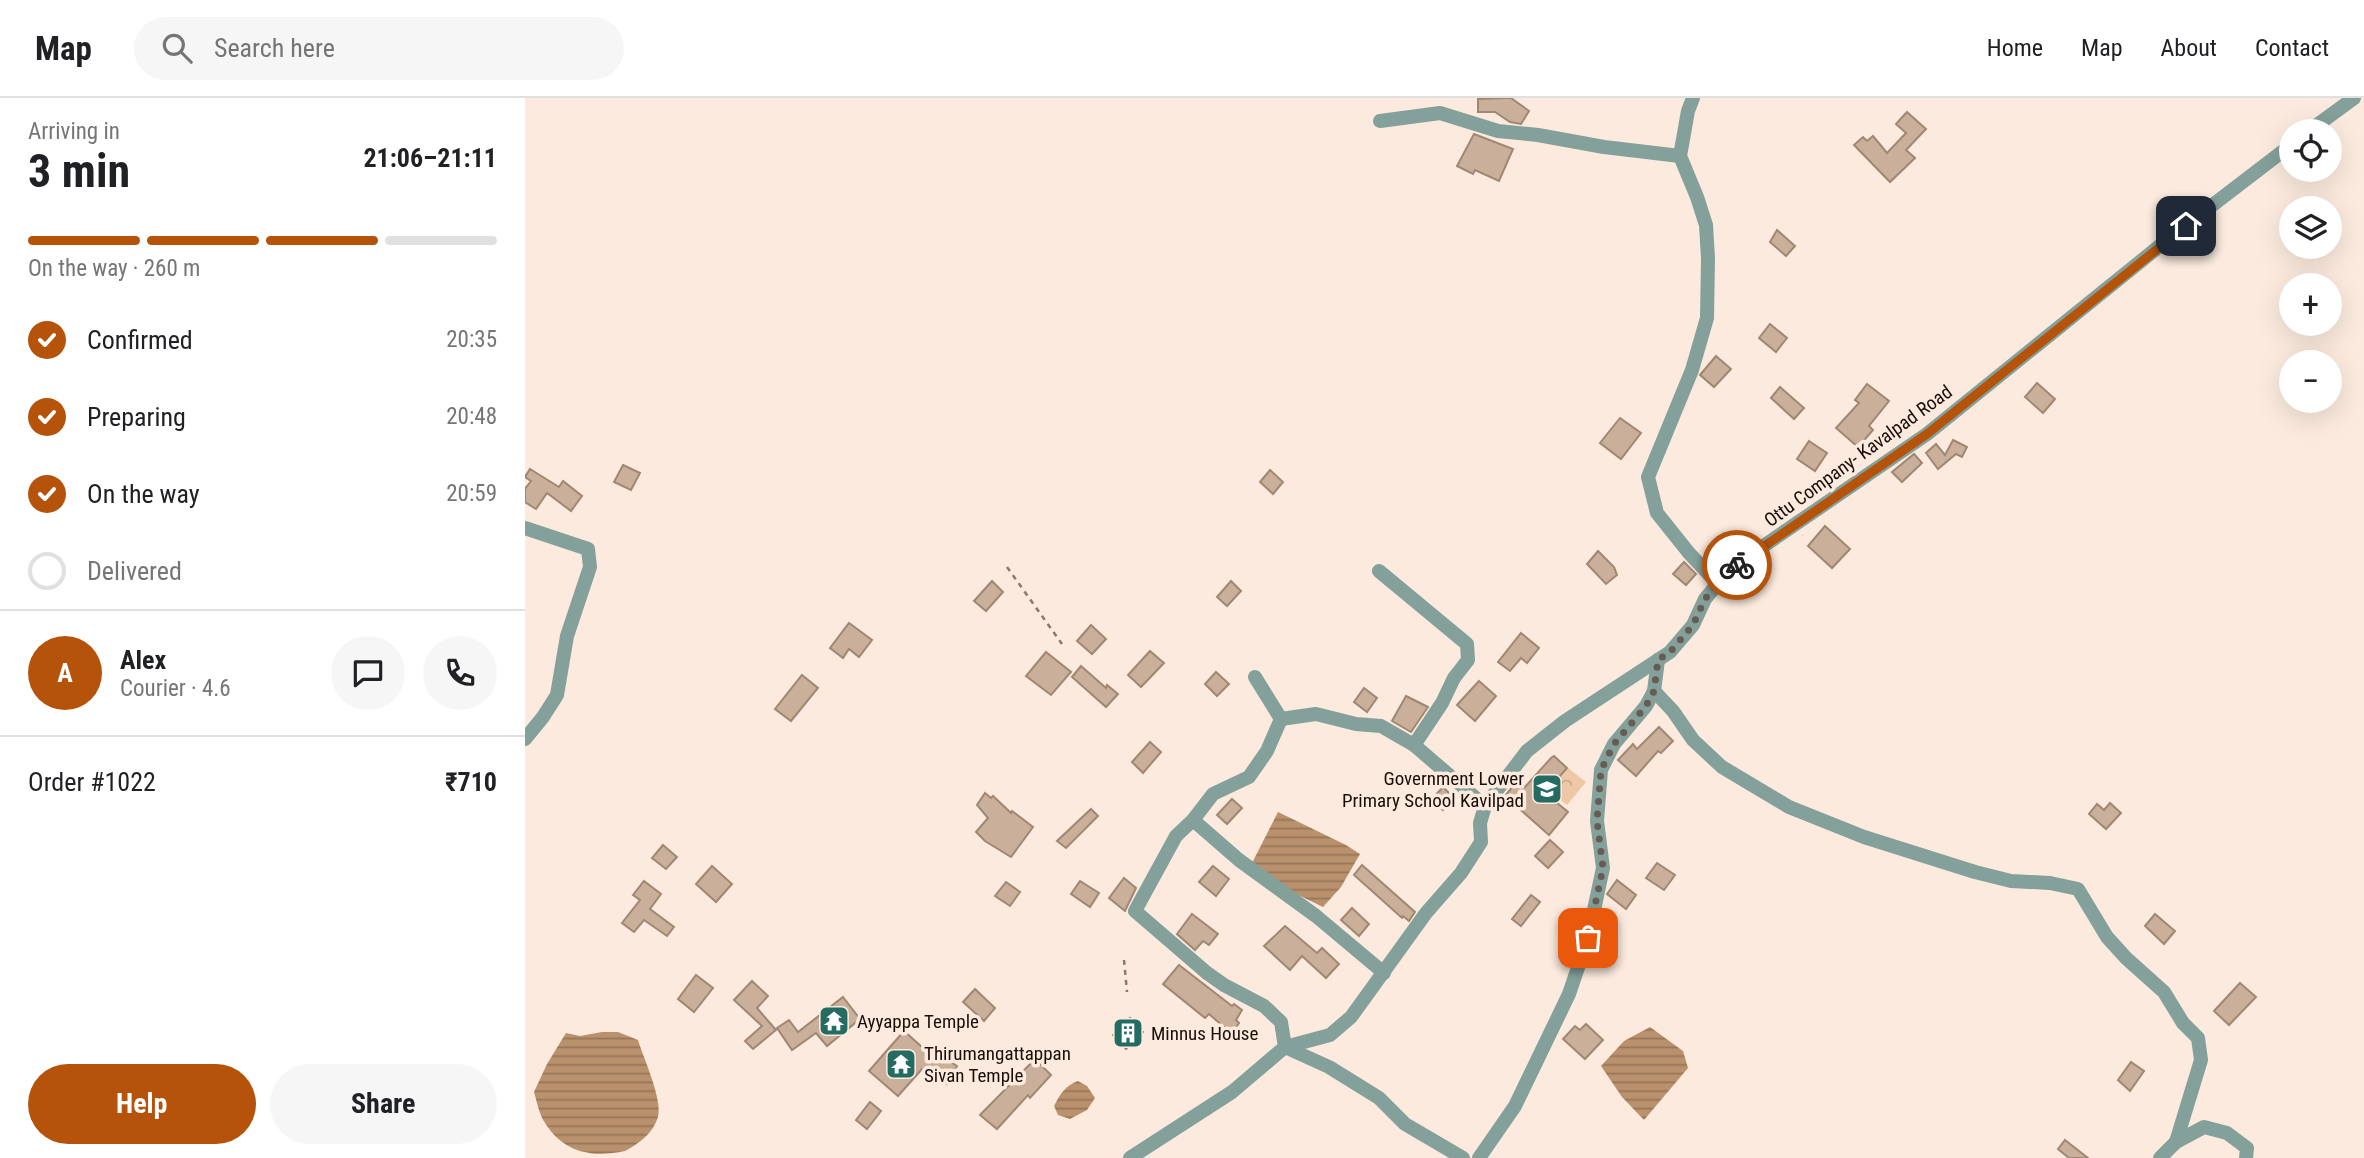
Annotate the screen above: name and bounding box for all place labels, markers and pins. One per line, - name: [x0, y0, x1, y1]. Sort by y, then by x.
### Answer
- pin: [2156, 196, 2216, 256]
- place label: Government Lower Primary School Kavilpad: [1342, 767, 1524, 812]
- school or university icon: Government Lower Primary School Kavilpad: [1530, 772, 1564, 806]
- pin: [1558, 908, 1618, 968]
- temple icon: Ayyappa Temple: [817, 1004, 851, 1038]
- place label: Ayyappa Temple: [857, 1010, 979, 1033]
- building icon: Minnus House: [1111, 1016, 1145, 1050]
- place label: Minnus House: [1151, 1022, 1258, 1045]
- place label: Thirumangattappan Sivan Temple: [924, 1042, 1071, 1087]
- temple icon: Thirumangattappan Sivan Temple: [884, 1047, 918, 1081]

